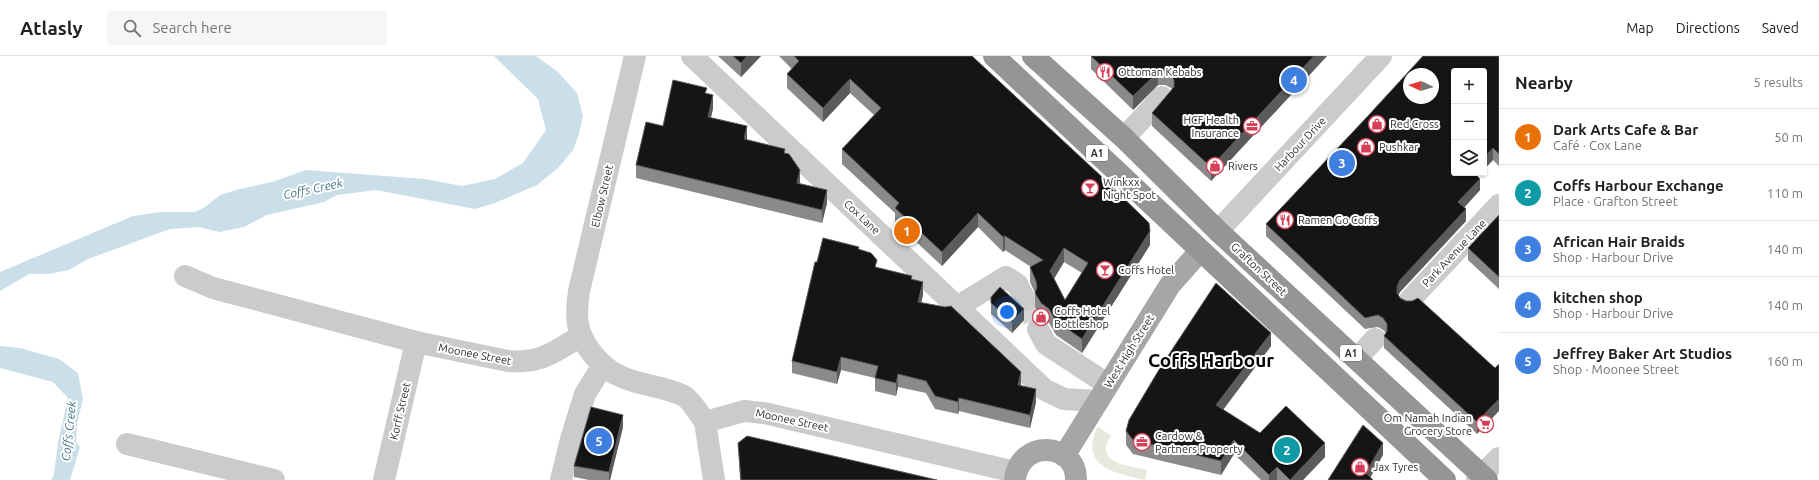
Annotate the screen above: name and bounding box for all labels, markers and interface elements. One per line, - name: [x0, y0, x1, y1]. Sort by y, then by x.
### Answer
- search box: [107, 10, 387, 46]
- text: Atlasly: [20, 17, 83, 39]
- icon: search: [121, 17, 143, 39]
- text: Search here: [153, 19, 232, 36]
- text: Map: [1626, 20, 1654, 36]
- text: Directions: [1676, 20, 1740, 36]
- text: Saved: [1762, 20, 1799, 36]
- restaurant icon: Ottoman Kebabs: [1095, 62, 1115, 82]
- pin: 4: [1281, 65, 1307, 95]
- place label: Ottoman Kebabs: [1118, 66, 1202, 78]
- north arrow: [1403, 68, 1439, 104]
- map controls: [1451, 68, 1487, 176]
- button: +: [1451, 68, 1487, 104]
- text: Nearby: [1515, 73, 1573, 92]
- text: 5 results: [1753, 75, 1803, 89]
- button: −: [1451, 104, 1487, 140]
- place label: HCF Health Insurance: [1183, 114, 1239, 139]
- shop icon: Red Cross: [1367, 114, 1387, 134]
- street label: Harbour Drive: [1272, 115, 1328, 173]
- office icon: HCF Health Insurance: [1242, 116, 1262, 136]
- place label: Red Cross: [1390, 118, 1439, 130]
- text: Dark Arts Cafe & Bar: [1553, 121, 1698, 138]
- text: 1: [1524, 130, 1532, 144]
- text: 50 m: [1774, 130, 1803, 144]
- shop icon: Pushkar: [1356, 137, 1376, 157]
- text: Café · Cox Lane: [1553, 138, 1642, 152]
- button: layers: [1451, 140, 1487, 176]
- place label: Pushkar: [1379, 141, 1419, 153]
- road number: A1: [1086, 145, 1108, 161]
- pin: 3: [1329, 148, 1355, 178]
- shop icon: Rivers: [1205, 156, 1225, 176]
- place label: Rivers: [1228, 160, 1258, 172]
- street label: Elbow Street: [589, 163, 615, 228]
- water label: Coffs Creek: [282, 176, 345, 202]
- place label: Winkxx Night Spot: [1103, 176, 1157, 201]
- text: Coffs Harbour Exchange: [1553, 177, 1724, 194]
- bar icon: Winkxx Night Spot: [1080, 178, 1100, 198]
- text: 2: [1524, 186, 1532, 200]
- text: 110 m: [1767, 186, 1803, 200]
- text: Place · Grafton Street: [1553, 194, 1678, 208]
- street label: Cox Lane: [842, 197, 882, 237]
- restaurant icon: Ramen Go Coffs: [1275, 210, 1295, 230]
- place label: Ramen Go Coffs: [1298, 214, 1378, 226]
- pin: 1: [894, 216, 920, 246]
- street label: Park Avenue Lane: [1420, 217, 1488, 289]
- text: African Hair Braids: [1553, 233, 1685, 250]
- street label: Grafton Street: [1229, 240, 1290, 298]
- text: 3: [1524, 242, 1532, 256]
- text: 140 m: [1767, 242, 1803, 256]
- text: Shop · Harbour Drive: [1553, 250, 1674, 264]
- bar icon: Coffs Hotel: [1095, 260, 1115, 280]
- place label: Coffs Hotel: [1118, 264, 1174, 276]
- text: kitchen shop: [1553, 289, 1643, 306]
- text: 4: [1524, 298, 1532, 312]
- text: 140 m: [1767, 298, 1803, 312]
- your location: [997, 302, 1017, 322]
- place label: Coffs Hotel Bottleshop: [1054, 305, 1110, 330]
- text: Shop · Harbour Drive: [1553, 306, 1674, 320]
- shop icon: Coffs Hotel Bottleshop: [1031, 307, 1051, 327]
- street label: West High Street: [1102, 312, 1157, 390]
- street label: Moonee Street: [437, 341, 513, 367]
- road number: A1: [1340, 345, 1362, 361]
- text: Jeffrey Baker Art Studios: [1553, 345, 1732, 362]
- district label: Coffs Harbour: [1148, 349, 1274, 371]
- text: 5: [1524, 354, 1532, 368]
- text: 160 m: [1767, 354, 1803, 368]
- text: Shop · Moonee Street: [1553, 362, 1679, 376]
- street label: Korff Street: [388, 380, 413, 441]
- water label: Coffs Creek: [59, 399, 79, 462]
- street label: Moonee Street: [755, 406, 830, 434]
- place label: Om Namah Indian Grocery Store: [1384, 412, 1472, 437]
- supermarket icon: Om Namah Indian Grocery Store: [1475, 414, 1495, 434]
- pin: 5: [586, 426, 612, 456]
- place label: Cardow & Partners Property: [1155, 430, 1244, 455]
- office icon: Cardow & Partners Property: [1132, 432, 1152, 452]
- pin: 2: [1274, 435, 1300, 465]
- shop icon: Jax Tyres: [1350, 457, 1370, 477]
- place label: Jax Tyres: [1373, 461, 1419, 473]

